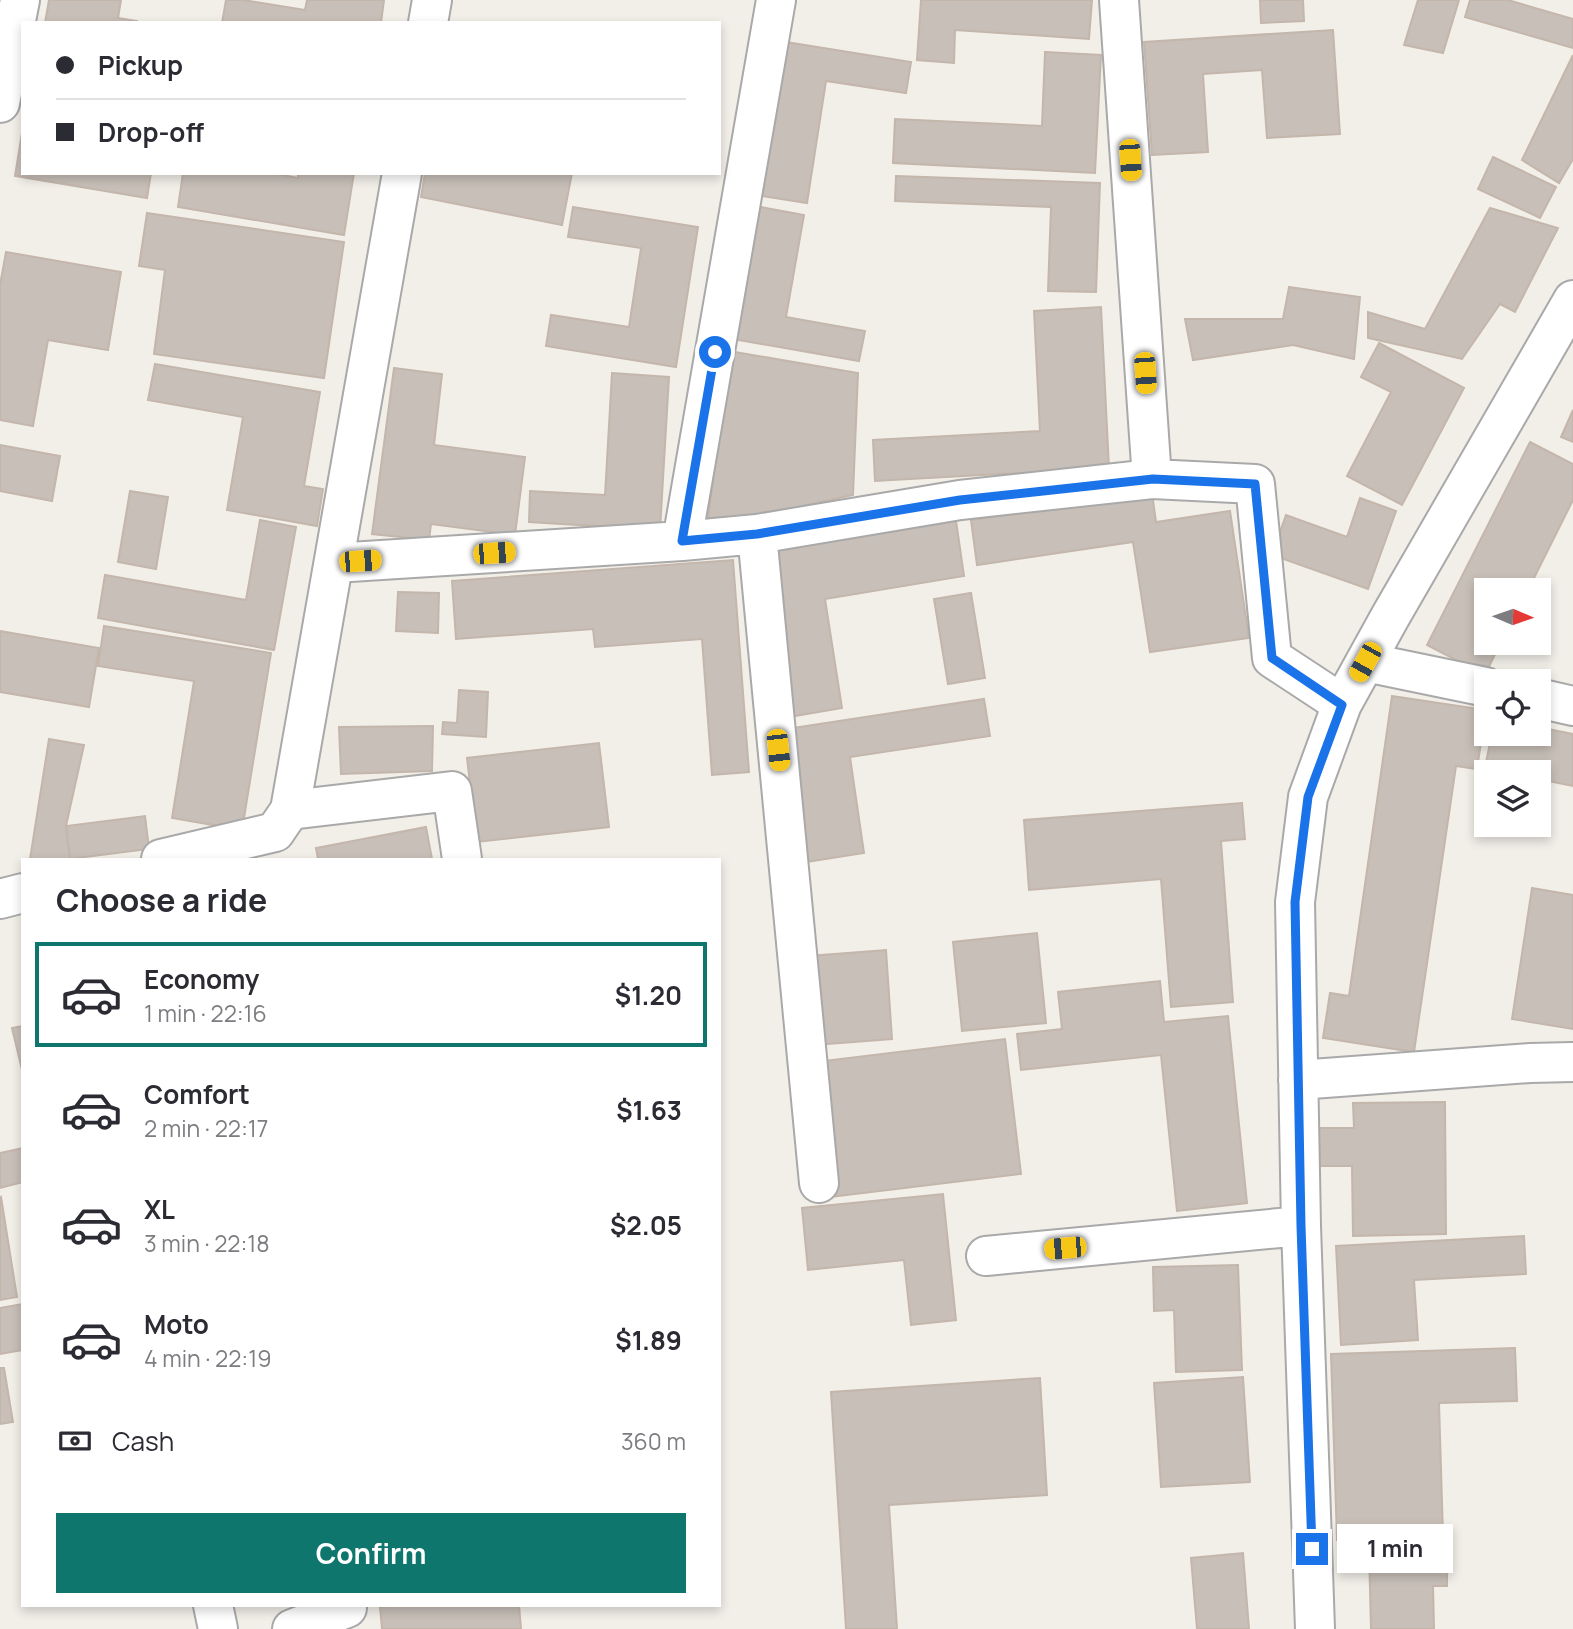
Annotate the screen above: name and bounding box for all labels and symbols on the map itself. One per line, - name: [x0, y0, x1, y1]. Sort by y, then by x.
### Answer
- car: [1119, 138, 1142, 182]
- route start: [699, 336, 731, 368]
- car: [1134, 351, 1157, 395]
- car: [473, 541, 516, 565]
- car: [339, 549, 382, 573]
- north arrow: [1474, 578, 1550, 654]
- car: [1346, 639, 1385, 685]
- car: [766, 728, 791, 772]
- car: [1044, 1236, 1087, 1260]
- callout: 1 min: [1336, 1524, 1452, 1574]
- route end: [1296, 1533, 1328, 1565]

